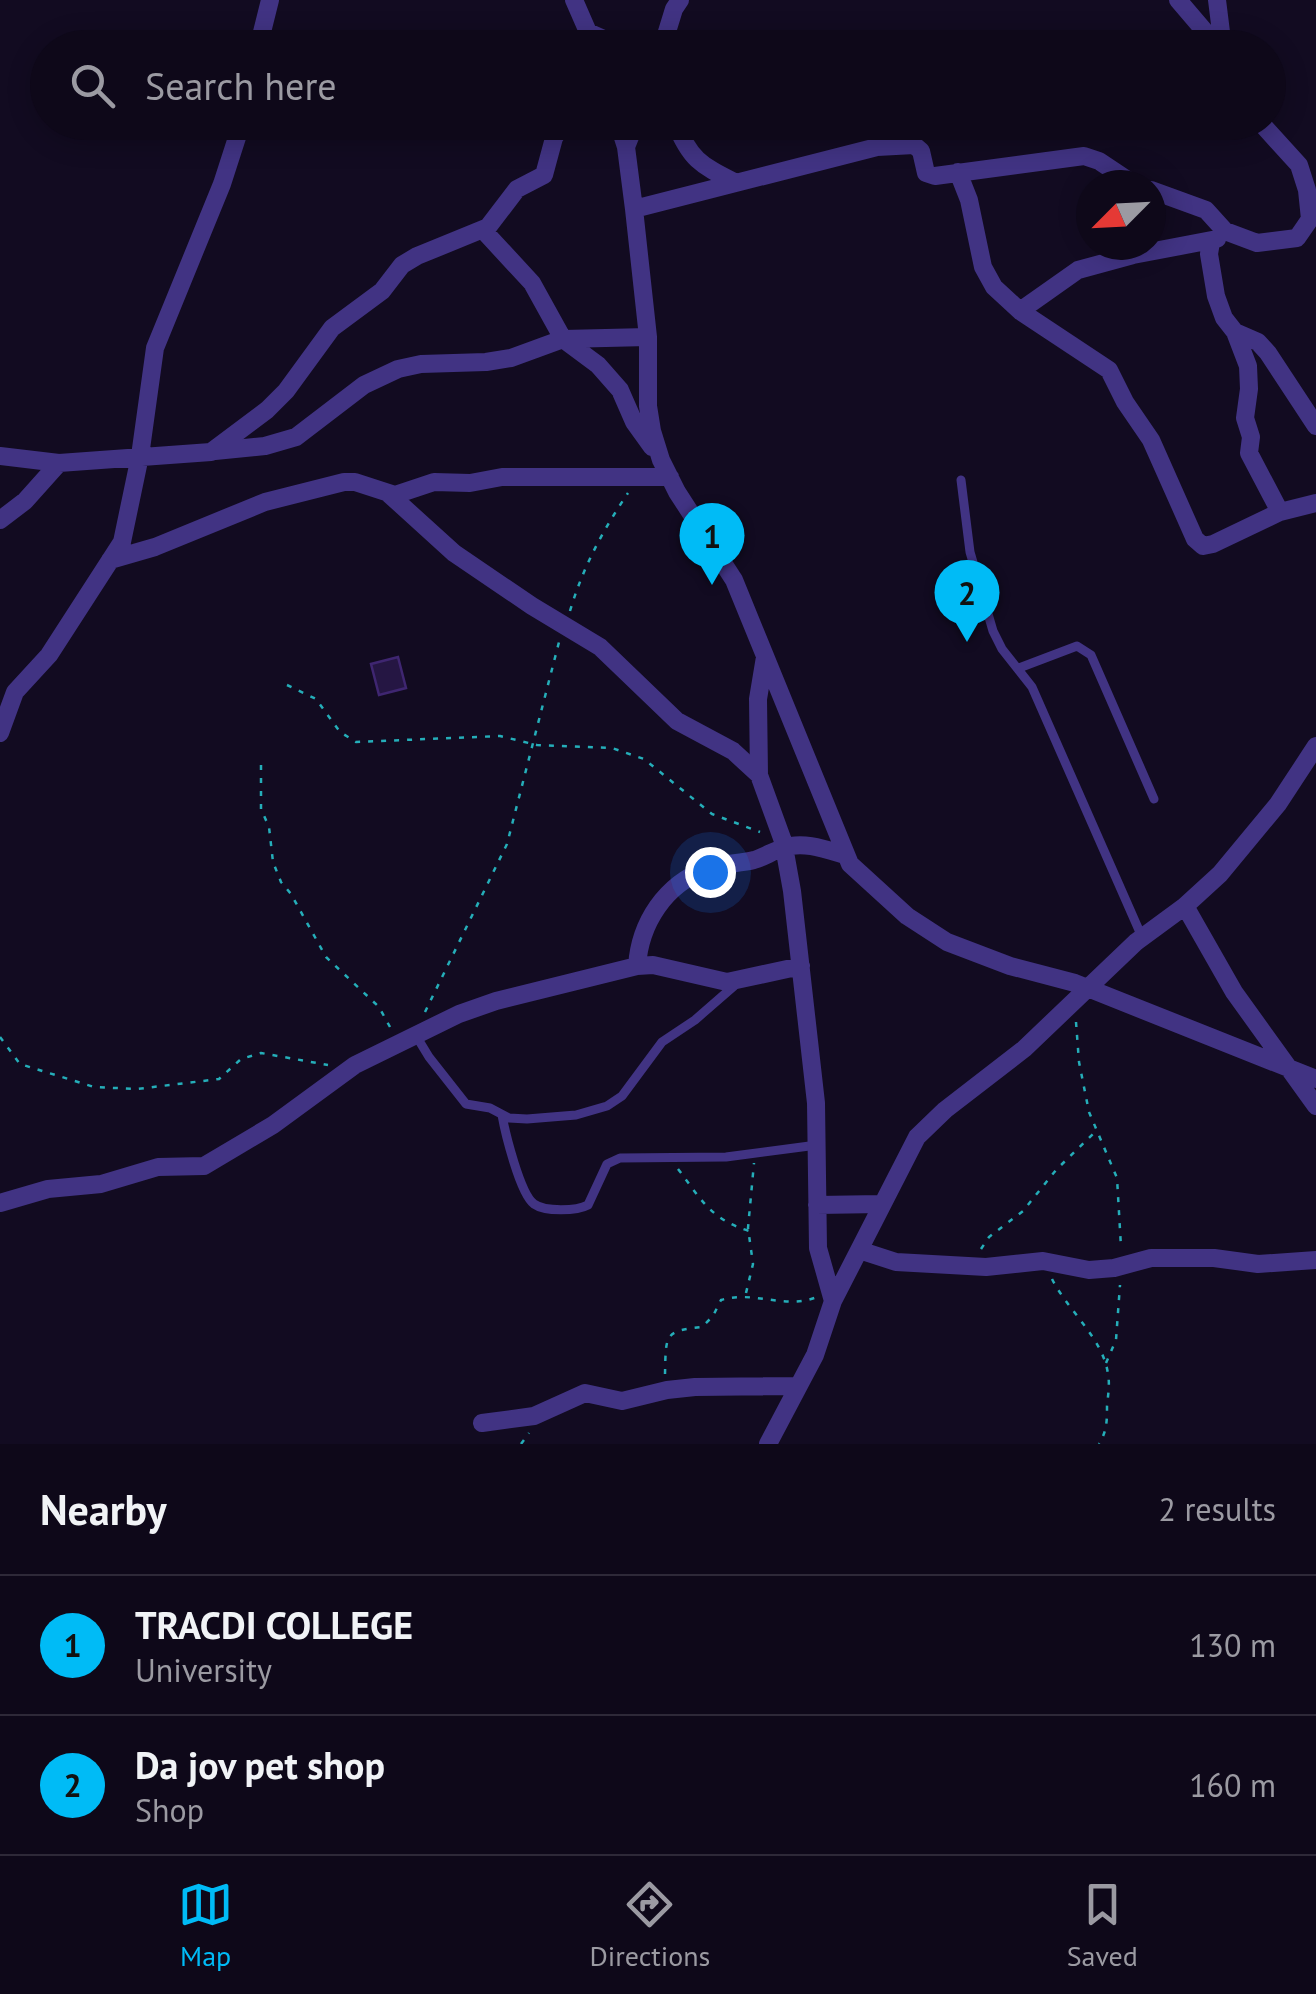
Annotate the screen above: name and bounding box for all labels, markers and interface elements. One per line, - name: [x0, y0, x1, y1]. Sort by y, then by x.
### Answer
- search box: [30, 30, 1286, 140]
- icon: search: [65, 58, 120, 113]
- text: Search here: [145, 61, 337, 110]
- north arrow: [1076, 170, 1166, 260]
- pin: 1: [680, 502, 744, 585]
- pin: 2: [934, 560, 1000, 642]
- your location: [685, 847, 736, 898]
- text: Nearby: [40, 1482, 167, 1537]
- text: 2 results: [1158, 1488, 1276, 1530]
- text: TRACDI COLLEGE: [135, 1600, 413, 1649]
- text: 1: [63, 1624, 82, 1666]
- text: 130 m: [1189, 1624, 1276, 1666]
- text: University: [135, 1649, 272, 1691]
- text: Da jov pet shop: [135, 1740, 385, 1789]
- text: 2: [63, 1764, 82, 1806]
- text: 160 m: [1189, 1764, 1276, 1806]
- text: Shop: [135, 1789, 204, 1831]
- tab: Map: [178, 1877, 233, 1974]
- tab: Directions: [589, 1877, 710, 1974]
- tab: Saved: [1067, 1877, 1138, 1974]

